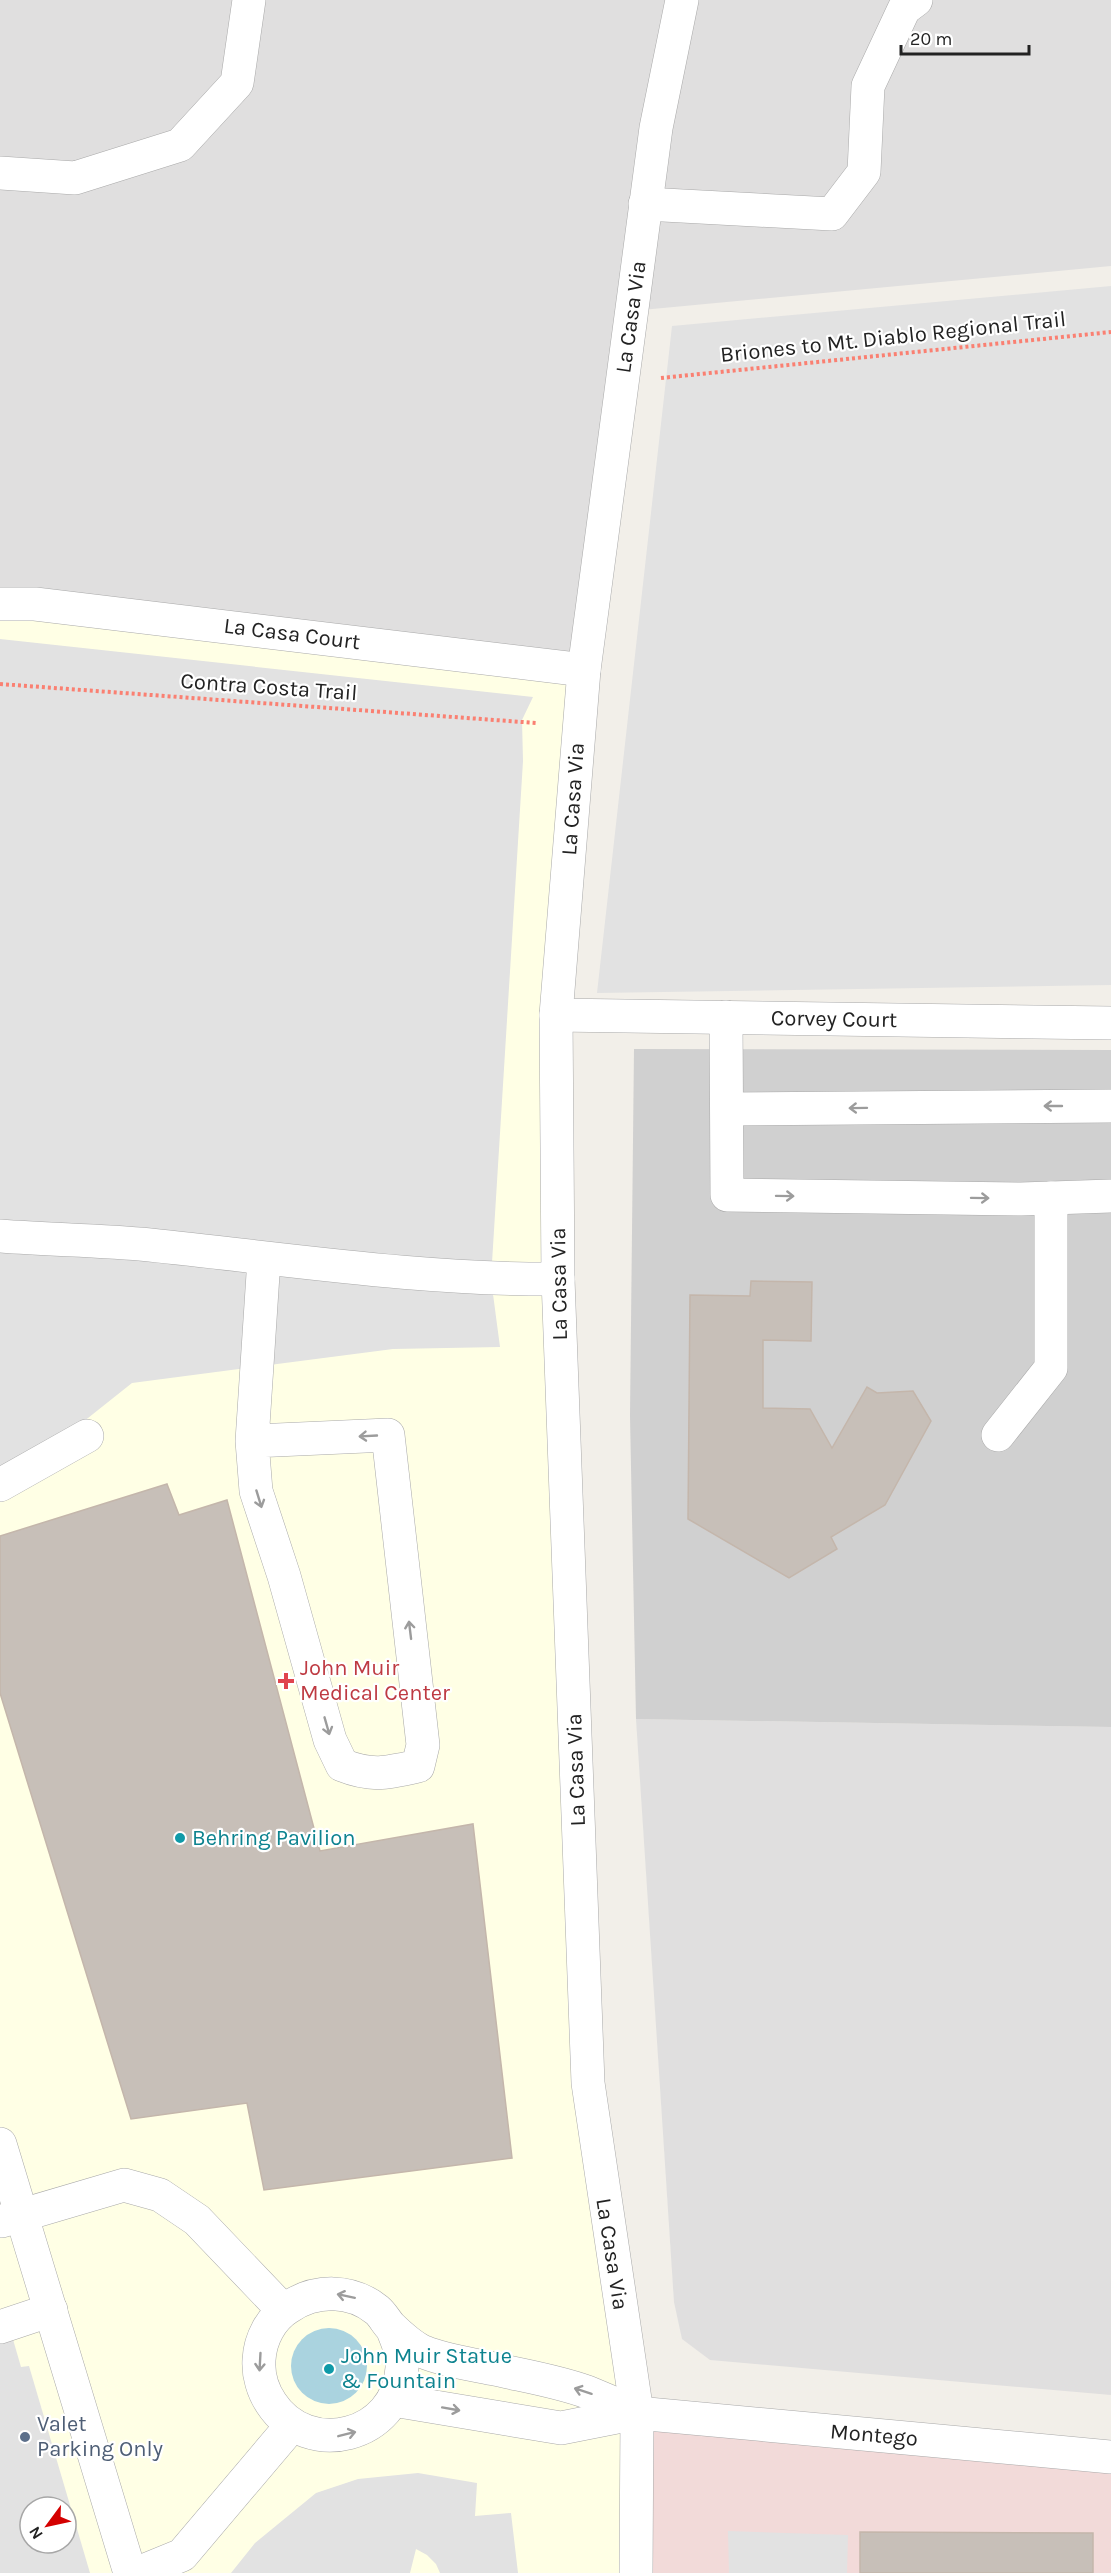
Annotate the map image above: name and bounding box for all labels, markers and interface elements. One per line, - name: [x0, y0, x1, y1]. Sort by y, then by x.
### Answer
- scale bar: [901, 18, 1028, 56]
- text: 20 m: [910, 28, 952, 50]
- street label: La Casa Via: [610, 259, 652, 375]
- street label: Briones to Mt. Diablo Regional Trail: [719, 306, 1067, 368]
- street label: La Casa Court: [222, 613, 362, 655]
- street label: Contra Costa Trail: [180, 668, 358, 706]
- street label: La Casa Via: [556, 742, 590, 856]
- street label: Corvey Court: [771, 1005, 897, 1033]
- one-way arrow: [1043, 1100, 1063, 1112]
- one-way arrow: [848, 1102, 868, 1114]
- one-way arrow: [775, 1190, 795, 1202]
- one-way arrow: [970, 1193, 990, 1204]
- street label: La Casa Via: [545, 1227, 573, 1341]
- one-way arrow: [358, 1430, 378, 1441]
- one-way arrow: [254, 1489, 265, 1508]
- one-way arrow: [404, 1620, 415, 1640]
- place label: John Muir Medical Center: [300, 1655, 450, 1706]
- marker: John Muir Medical Center: [277, 1672, 295, 1690]
- street label: La Casa Via: [561, 1713, 591, 1827]
- one-way arrow: [321, 1716, 333, 1735]
- place label: Behring Pavilion: [192, 1825, 356, 1851]
- marker: Behring Pavilion: [173, 1831, 187, 1845]
- street label: La Casa Via: [590, 2196, 634, 2312]
- one-way arrow: [337, 2290, 356, 2301]
- place label: John Muir Statue & Fountain: [341, 2343, 512, 2394]
- one-way arrow: [254, 2351, 265, 2371]
- marker: John Muir Statue & Fountain: [322, 2362, 336, 2376]
- one-way arrow: [574, 2385, 593, 2396]
- one-way arrow: [440, 2404, 460, 2415]
- place label: Valet Parking Only: [37, 2411, 163, 2462]
- street label: Montego: [829, 2418, 919, 2452]
- one-way arrow: [338, 2427, 357, 2439]
- marker: Valet Parking Only: [18, 2430, 32, 2444]
- north arrow: [18, 2495, 78, 2555]
- text: N: [25, 2523, 47, 2543]

